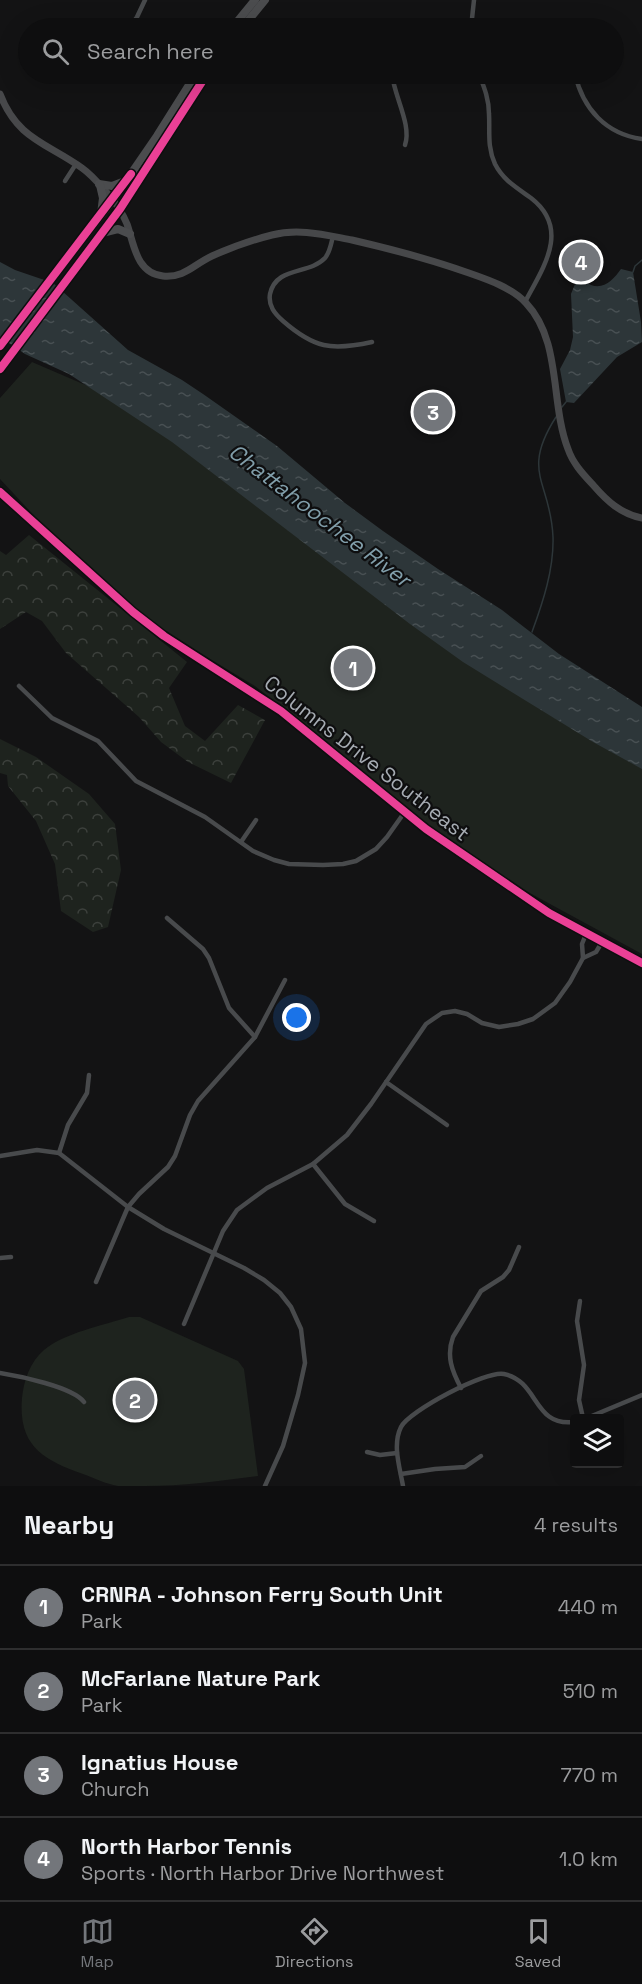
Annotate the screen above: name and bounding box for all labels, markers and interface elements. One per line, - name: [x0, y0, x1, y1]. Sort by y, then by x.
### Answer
- search box: [18, 18, 624, 84]
- icon: search: [39, 35, 72, 68]
- text: Search here: [87, 37, 214, 65]
- pin: 4: [562, 240, 600, 284]
- pin: 3: [414, 390, 452, 434]
- water label: Chattahoochee River: [223, 437, 419, 594]
- pin: 1: [334, 646, 372, 690]
- street label: Columns Drive Southeast: [259, 669, 475, 847]
- your location: [282, 1003, 311, 1032]
- pin: 2: [116, 1378, 154, 1422]
- map controls: [570, 1414, 624, 1468]
- button: layers: [570, 1414, 624, 1468]
- text: Nearby: [24, 1508, 114, 1542]
- text: 4 results: [534, 1512, 618, 1538]
- text: CRNRA - Johnson Ferry South Unit: [81, 1580, 443, 1608]
- text: 1: [39, 1594, 48, 1620]
- text: 440 m: [558, 1594, 618, 1620]
- text: Park: [81, 1608, 123, 1634]
- text: McFarlane Nature Park: [81, 1664, 320, 1692]
- text: 2: [38, 1678, 49, 1704]
- text: 510 m: [563, 1678, 618, 1704]
- text: Park: [81, 1692, 123, 1718]
- text: Ignatius House: [81, 1748, 239, 1776]
- text: 3: [37, 1762, 50, 1788]
- text: 770 m: [560, 1762, 618, 1788]
- text: Church: [81, 1776, 150, 1802]
- text: North Harbor Tennis: [81, 1832, 292, 1860]
- text: 4: [37, 1846, 50, 1872]
- text: 1.0 km: [559, 1846, 618, 1872]
- text: Sports · North Harbor Drive Northwest: [81, 1860, 444, 1886]
- tab: Map: [81, 1915, 114, 1972]
- tab: Directions: [275, 1915, 354, 1972]
- tab: Saved: [515, 1915, 561, 1972]

